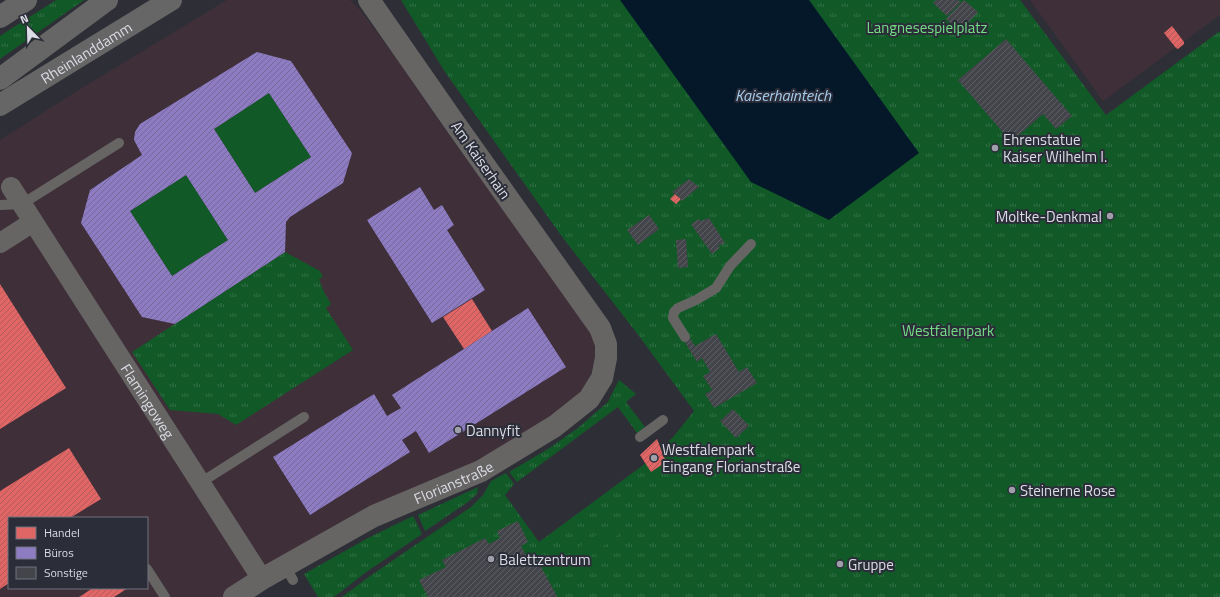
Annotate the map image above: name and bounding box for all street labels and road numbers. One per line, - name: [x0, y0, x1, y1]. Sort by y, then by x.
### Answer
- street label: Rheinlanddamm: [36, 15, 136, 89]
- street label: Am Kaiserhain: [446, 116, 516, 204]
- street label: Flamingoweg: [115, 359, 181, 443]
- street label: Florianstraße: [410, 455, 498, 510]

